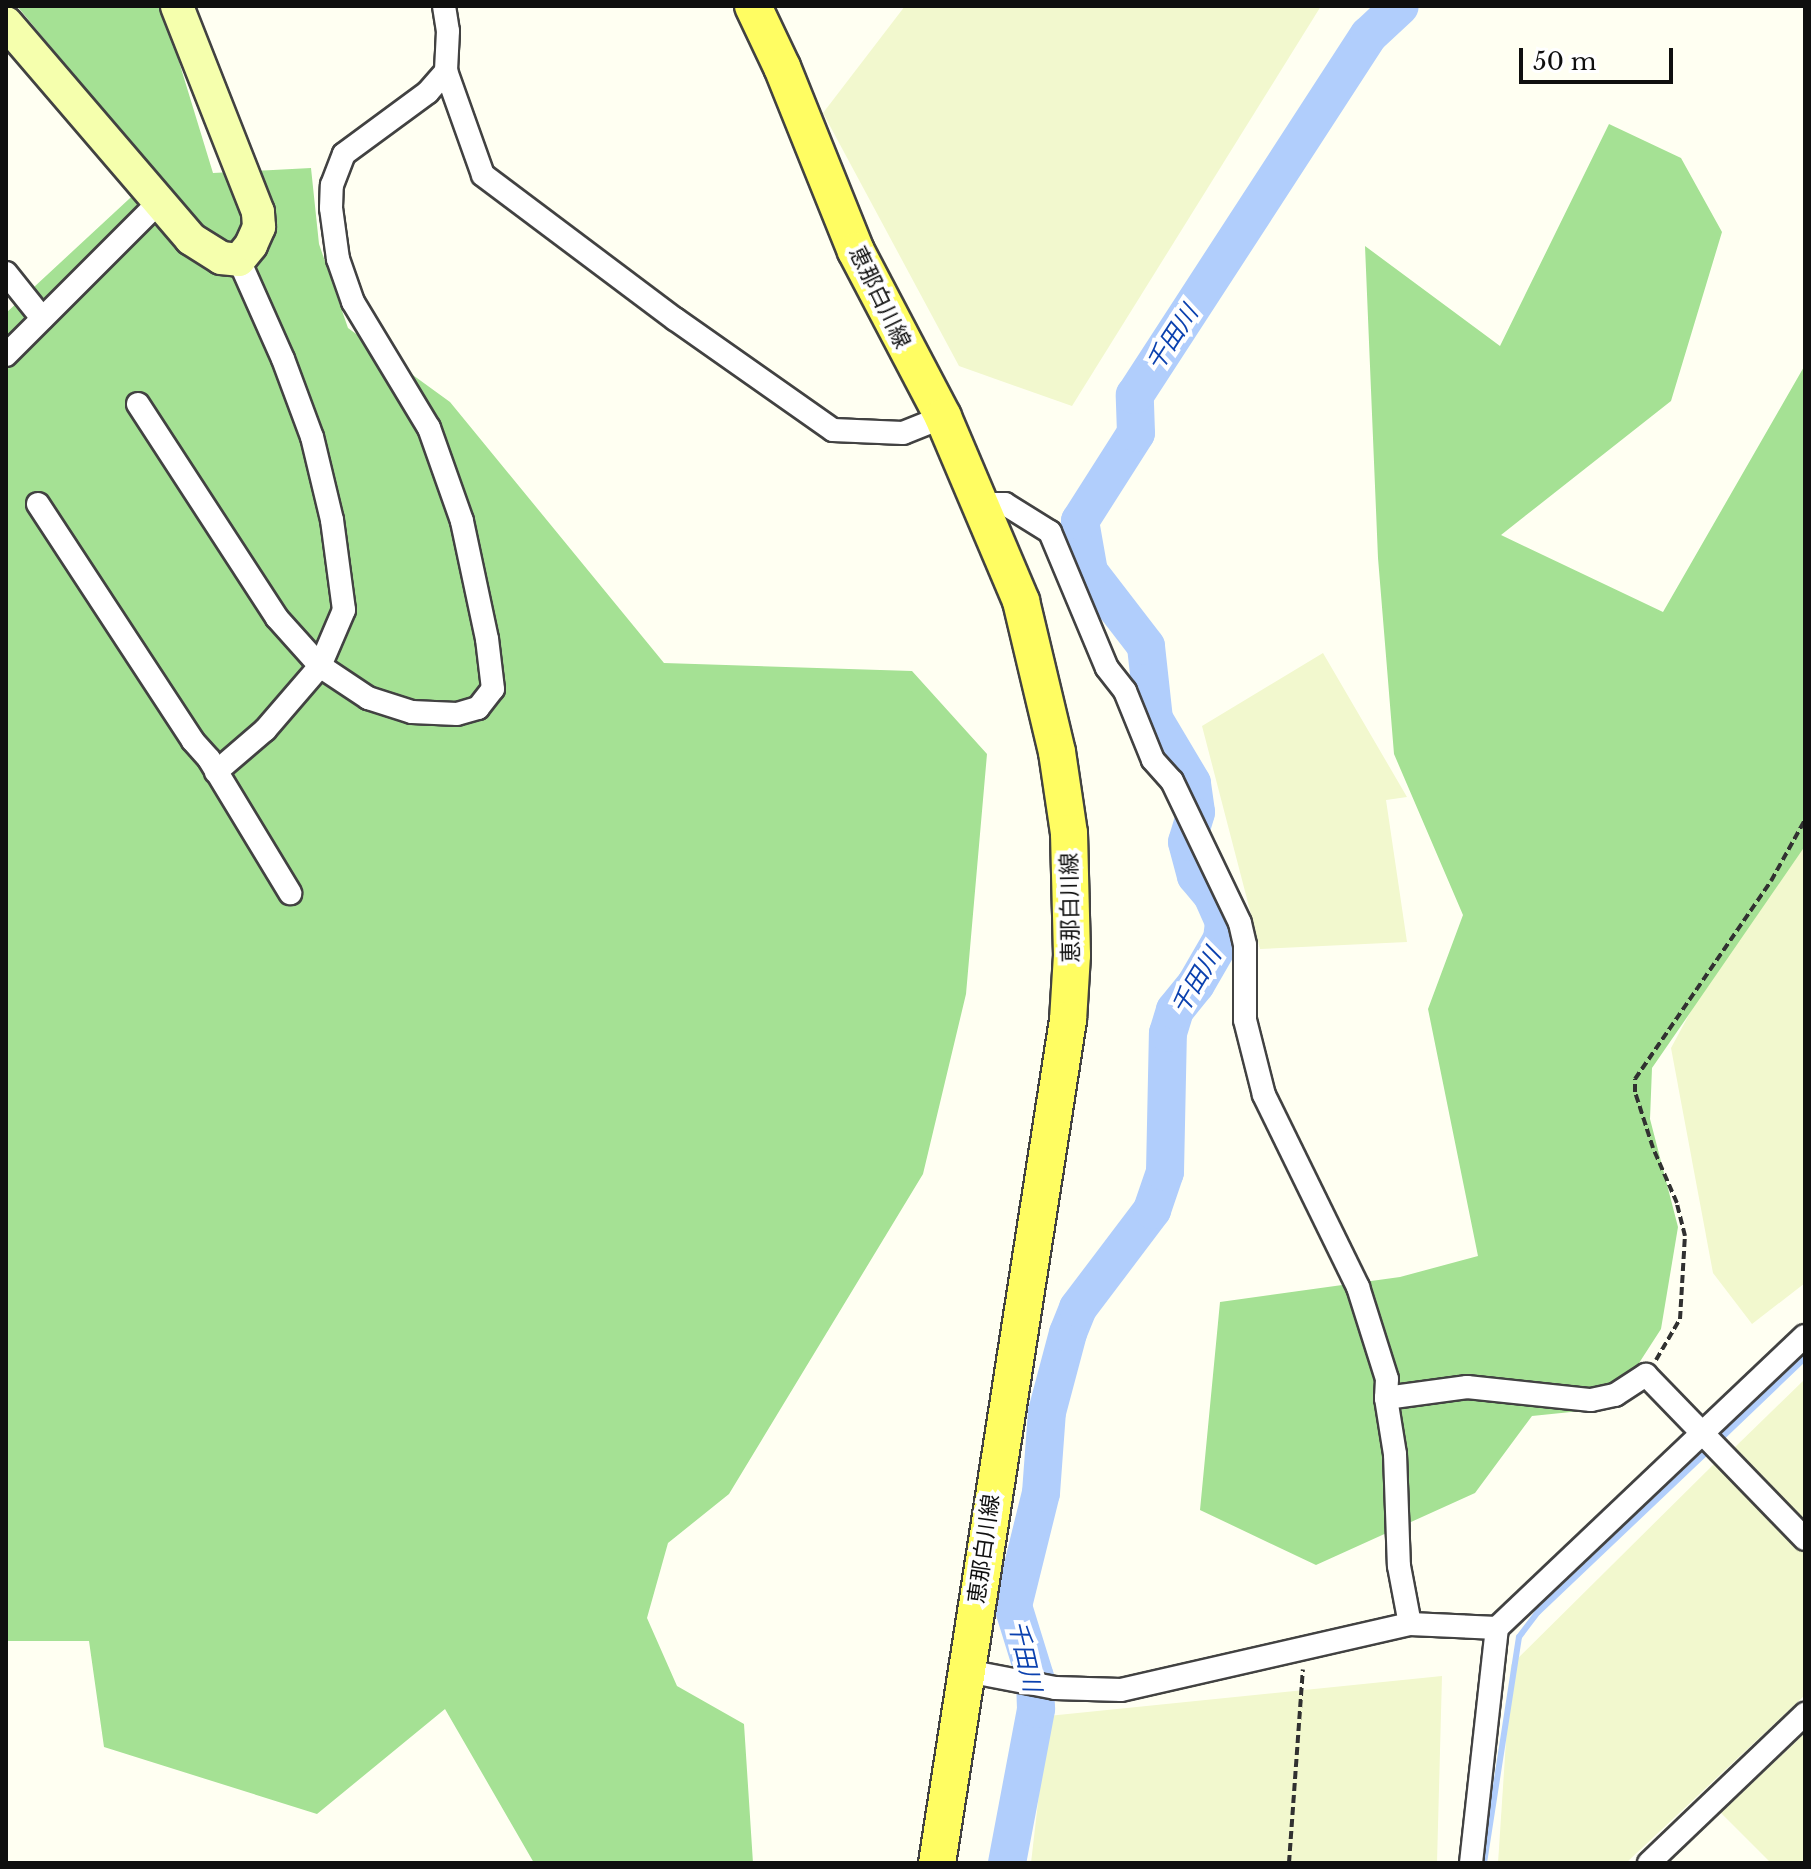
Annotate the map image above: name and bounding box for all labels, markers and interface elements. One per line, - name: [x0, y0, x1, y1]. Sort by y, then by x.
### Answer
- scale bar: [1523, 32, 1677, 82]
- text: 50 m: [1533, 47, 1596, 76]
- street label: 恵那白川線: [844, 242, 916, 352]
- water label: 千田川: [1140, 300, 1204, 376]
- street label: 恵那白川線: [1056, 853, 1084, 963]
- water label: 千田川: [1165, 943, 1227, 1019]
- street label: 恵那白川線: [963, 1493, 1005, 1605]
- water label: 千田川: [1003, 1618, 1047, 1694]

